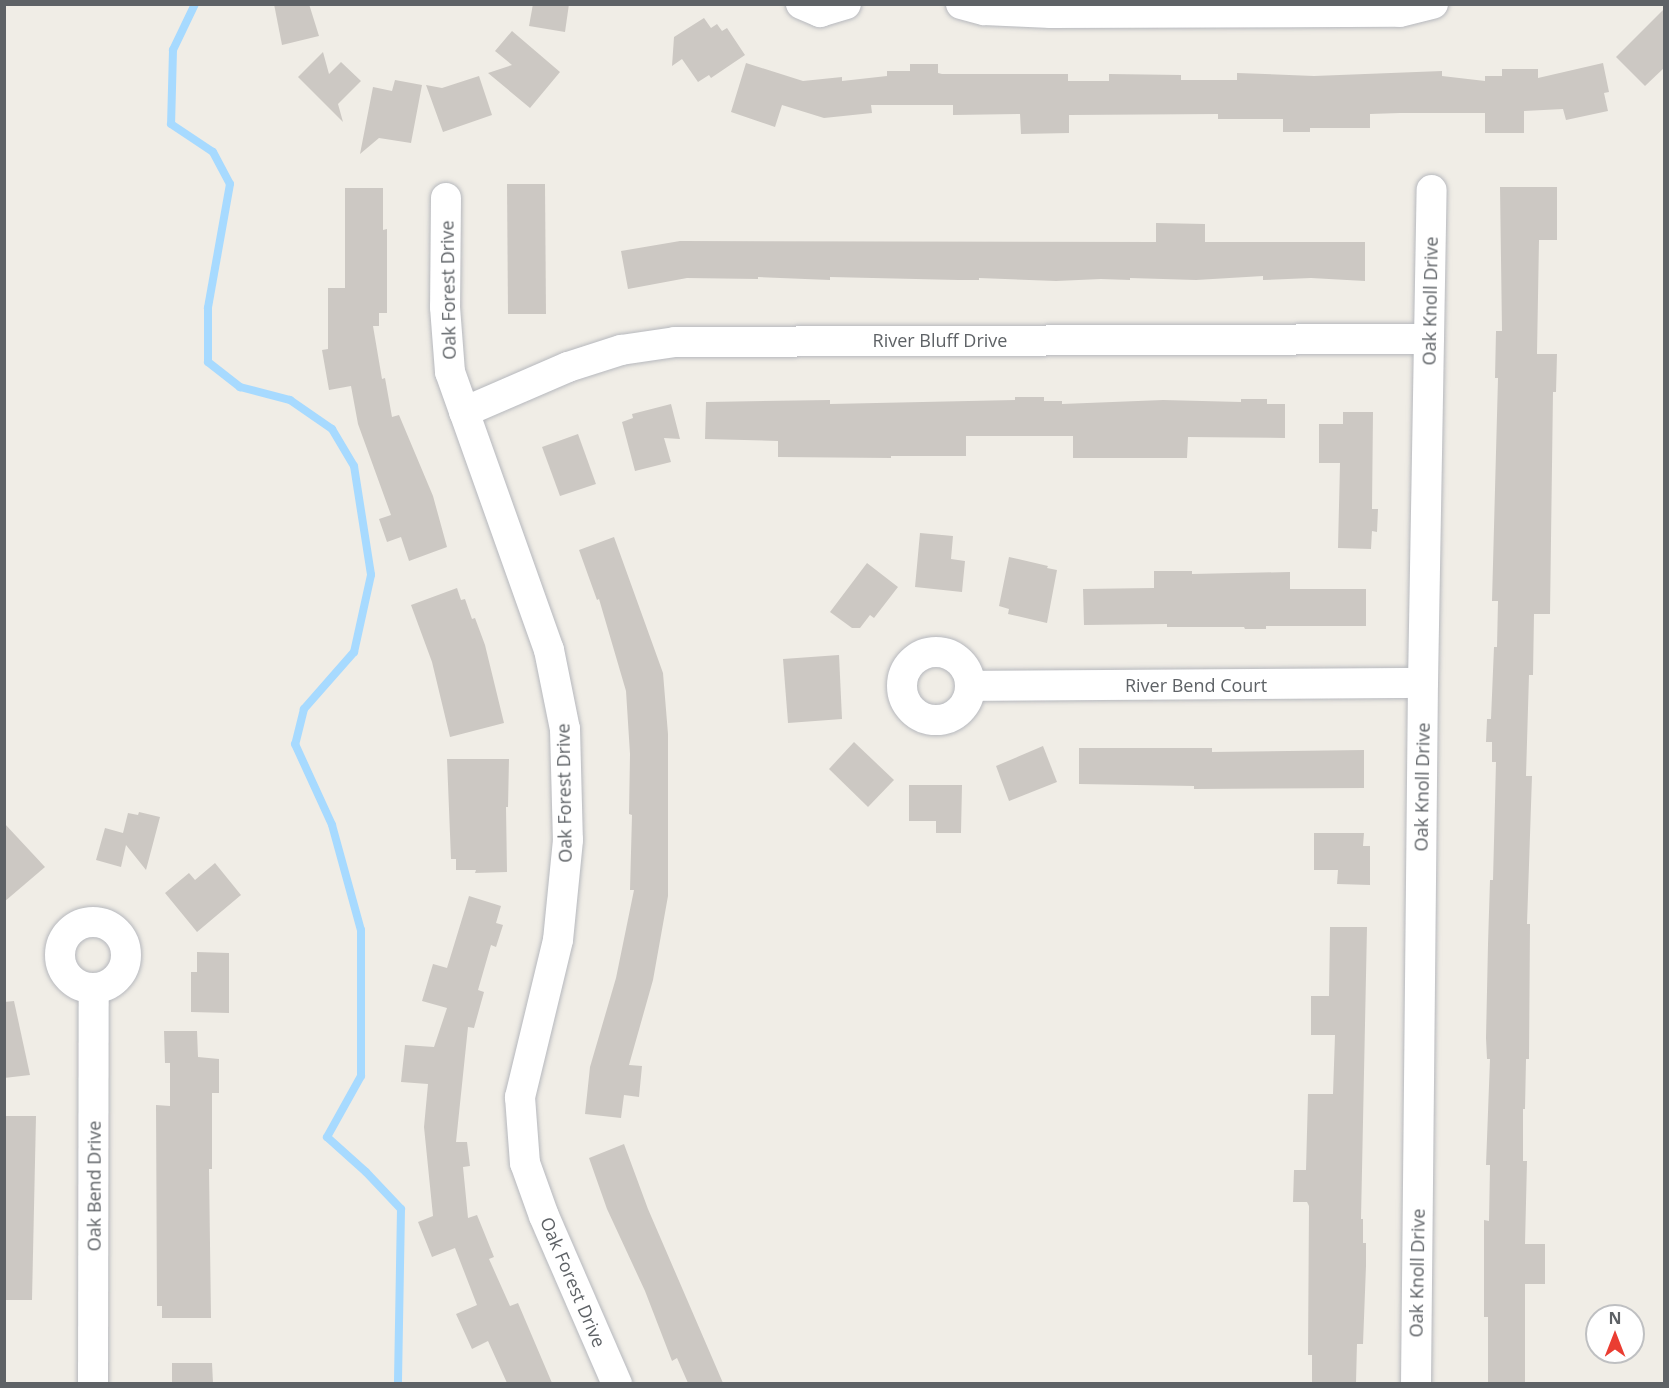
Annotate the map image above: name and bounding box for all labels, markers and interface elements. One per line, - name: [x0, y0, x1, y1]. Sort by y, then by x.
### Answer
- street label: Oak Forest Drive: [436, 220, 460, 360]
- street label: Oak Knoll Drive: [1418, 236, 1442, 366]
- street label: River Bluff Drive: [873, 329, 1007, 351]
- street label: River Bend Court: [1125, 674, 1267, 696]
- street label: Oak Knoll Drive: [1410, 722, 1434, 852]
- street label: Oak Forest Drive: [552, 723, 576, 863]
- street label: Oak Bend Drive: [83, 1121, 105, 1251]
- street label: Oak Knoll Drive: [1405, 1208, 1429, 1338]
- street label: Oak Forest Drive: [536, 1214, 610, 1350]
- north arrow: [1585, 1304, 1645, 1364]
- text: N: [1608, 1307, 1622, 1329]

